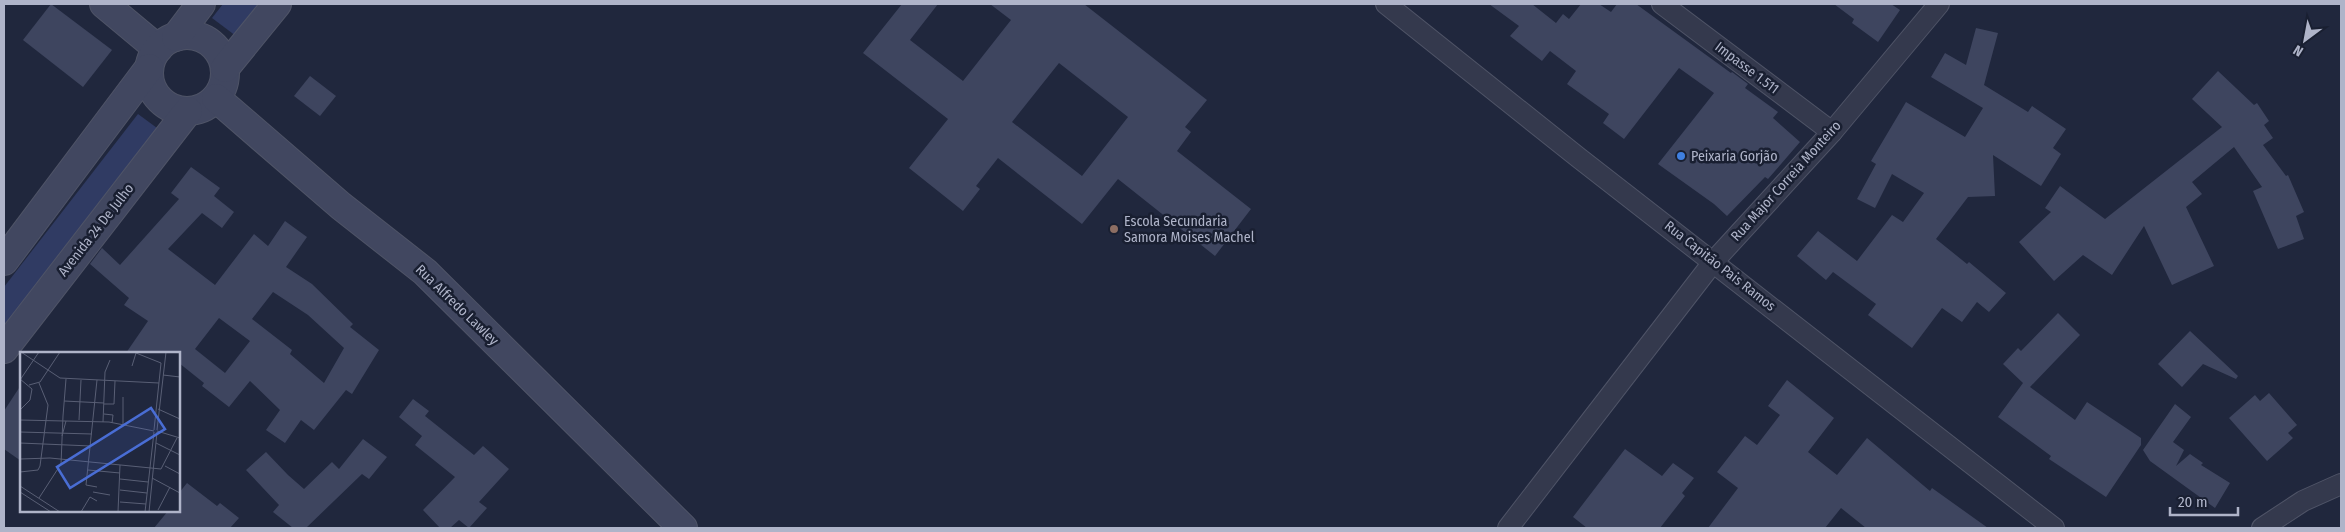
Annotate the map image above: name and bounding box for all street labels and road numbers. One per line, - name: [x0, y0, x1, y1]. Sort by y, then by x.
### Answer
- street label: Impasse 1.511: [1712, 38, 1782, 98]
- street label: Rua Major Correia Monteiro: [1727, 117, 1845, 245]
- street label: Avenida 24 De Julho: [55, 180, 137, 280]
- street label: Rua Capitão Pais Ramos: [1661, 217, 1779, 315]
- street label: Rua Alfredo Lawley: [412, 261, 503, 349]

